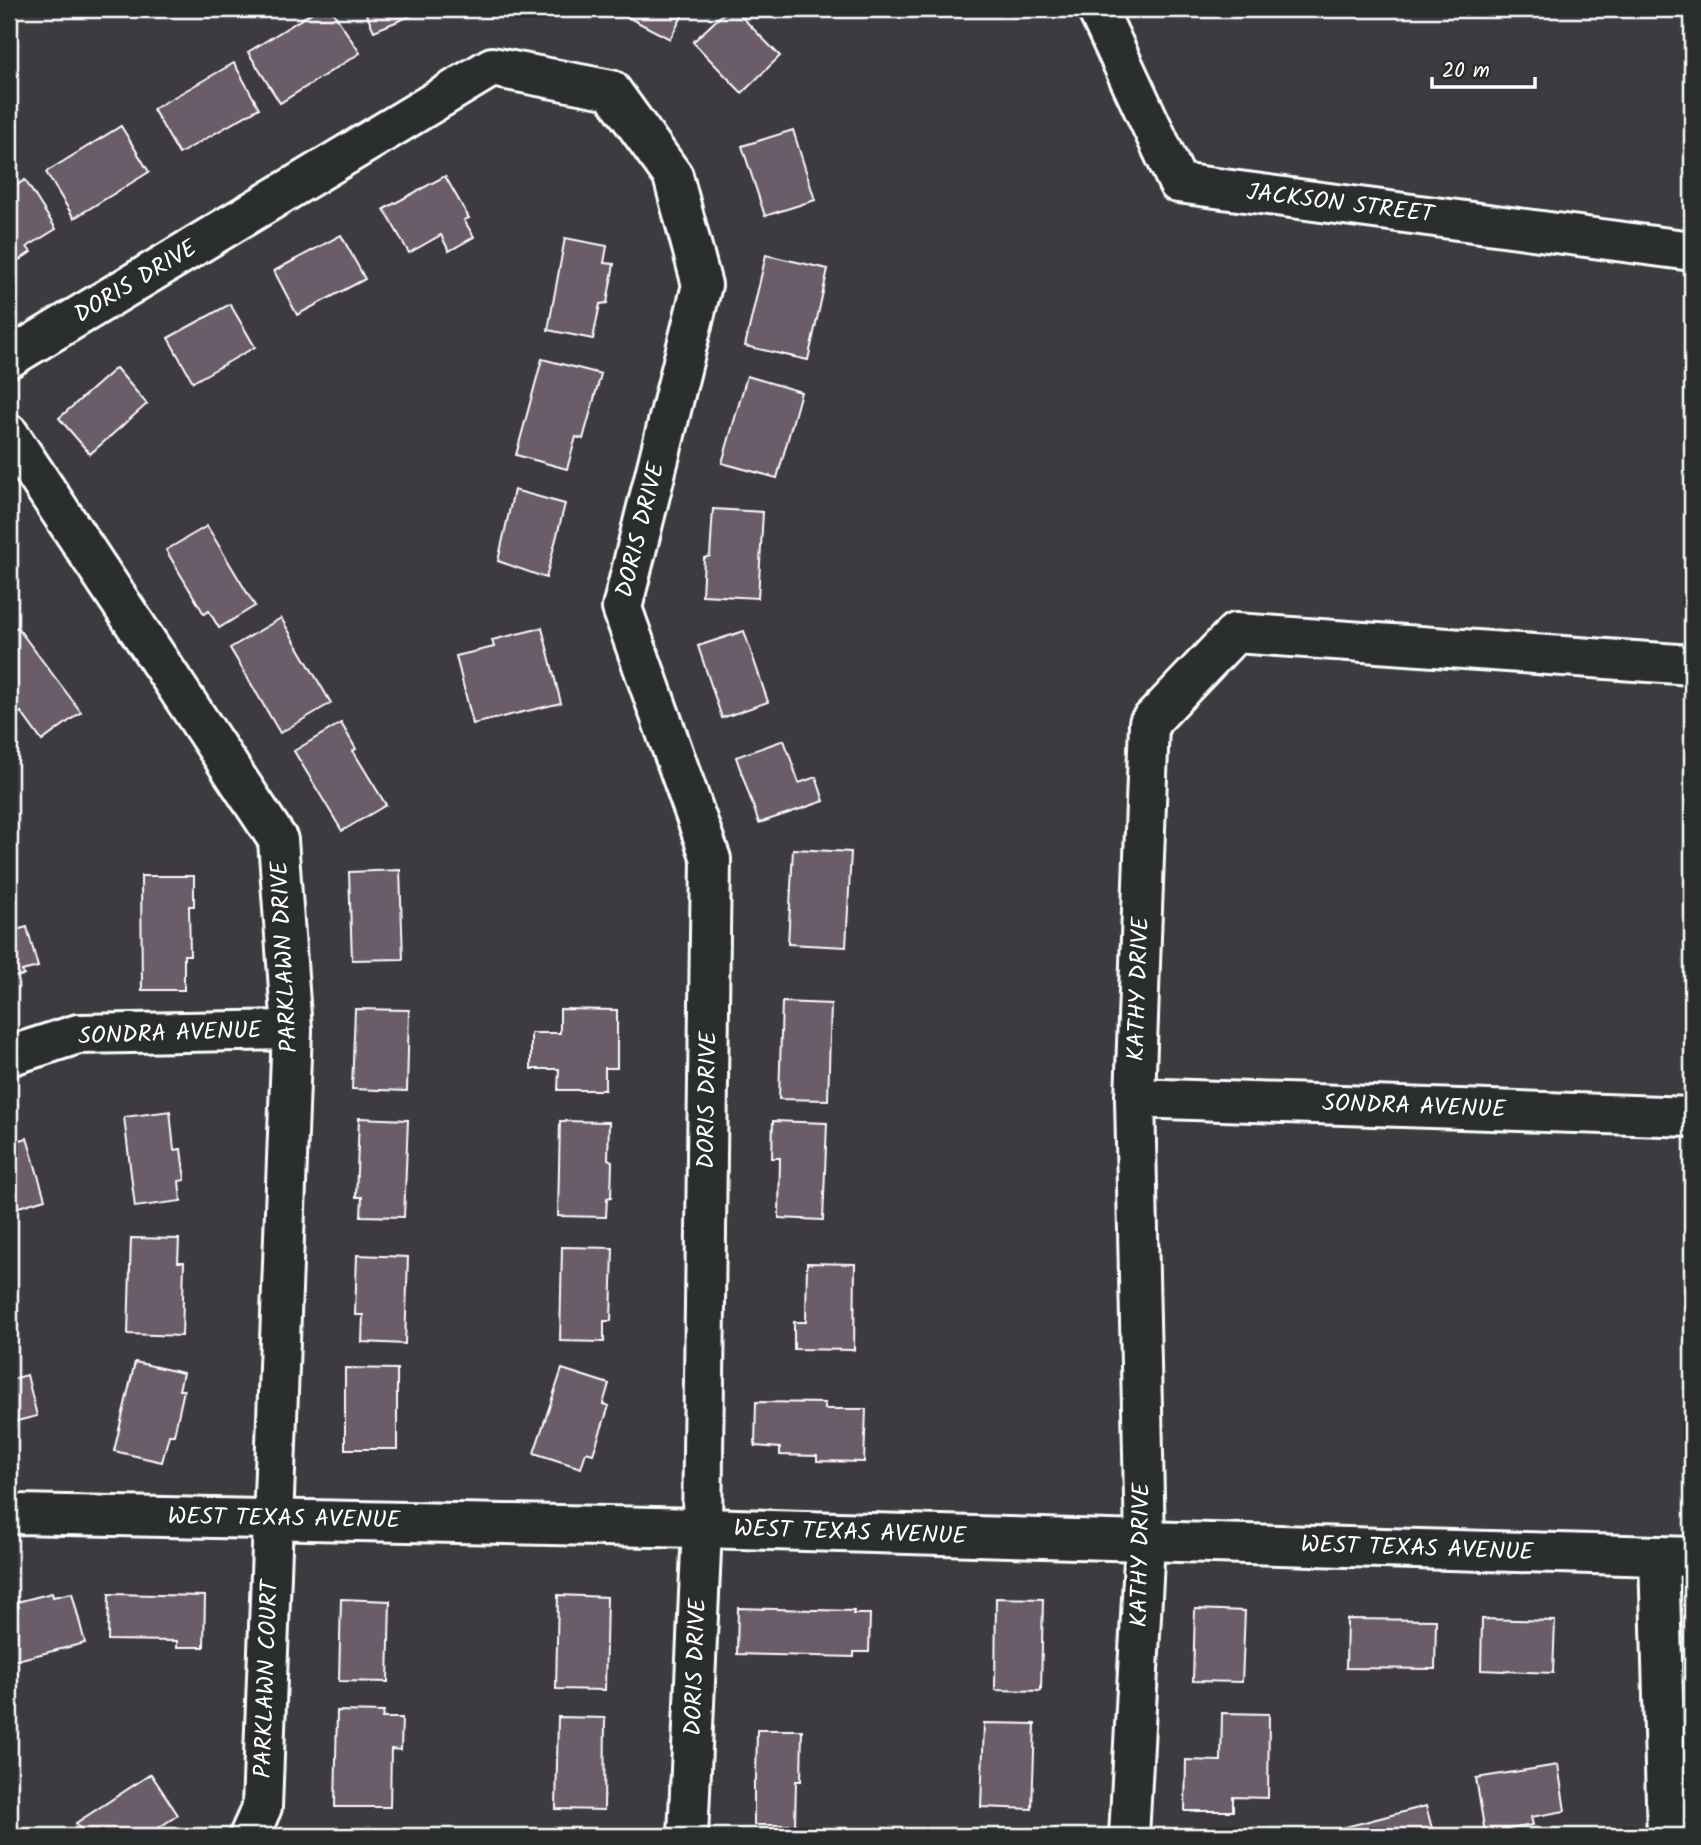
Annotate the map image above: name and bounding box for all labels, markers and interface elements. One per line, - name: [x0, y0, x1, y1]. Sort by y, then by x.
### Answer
- scale bar: [1432, 46, 1535, 90]
- text: 20 m: [1442, 55, 1490, 88]
- street label: JACKSON STREET: [1244, 173, 1438, 235]
- street label: DORIS DRIVE: [67, 229, 206, 334]
- street label: DORIS DRIVE: [605, 458, 677, 602]
- street label: PARKLAWN DRIVE: [260, 859, 309, 1054]
- street label: KATHY DRIVE: [1117, 915, 1161, 1062]
- street label: SONDRA AVENUE: [78, 1011, 263, 1057]
- street label: DORIS DRIVE: [687, 1030, 729, 1169]
- street label: SONDRA AVENUE: [1322, 1084, 1507, 1130]
- street label: KATHY DRIVE: [1120, 1481, 1162, 1628]
- street label: WEST TEXAS AVENUE: [167, 1497, 402, 1541]
- street label: WEST TEXAS AVENUE: [733, 1509, 968, 1557]
- street label: WEST TEXAS AVENUE: [1300, 1525, 1535, 1573]
- street label: PARKLAWN COURT: [244, 1577, 290, 1779]
- street label: DORIS DRIVE: [674, 1597, 718, 1737]

